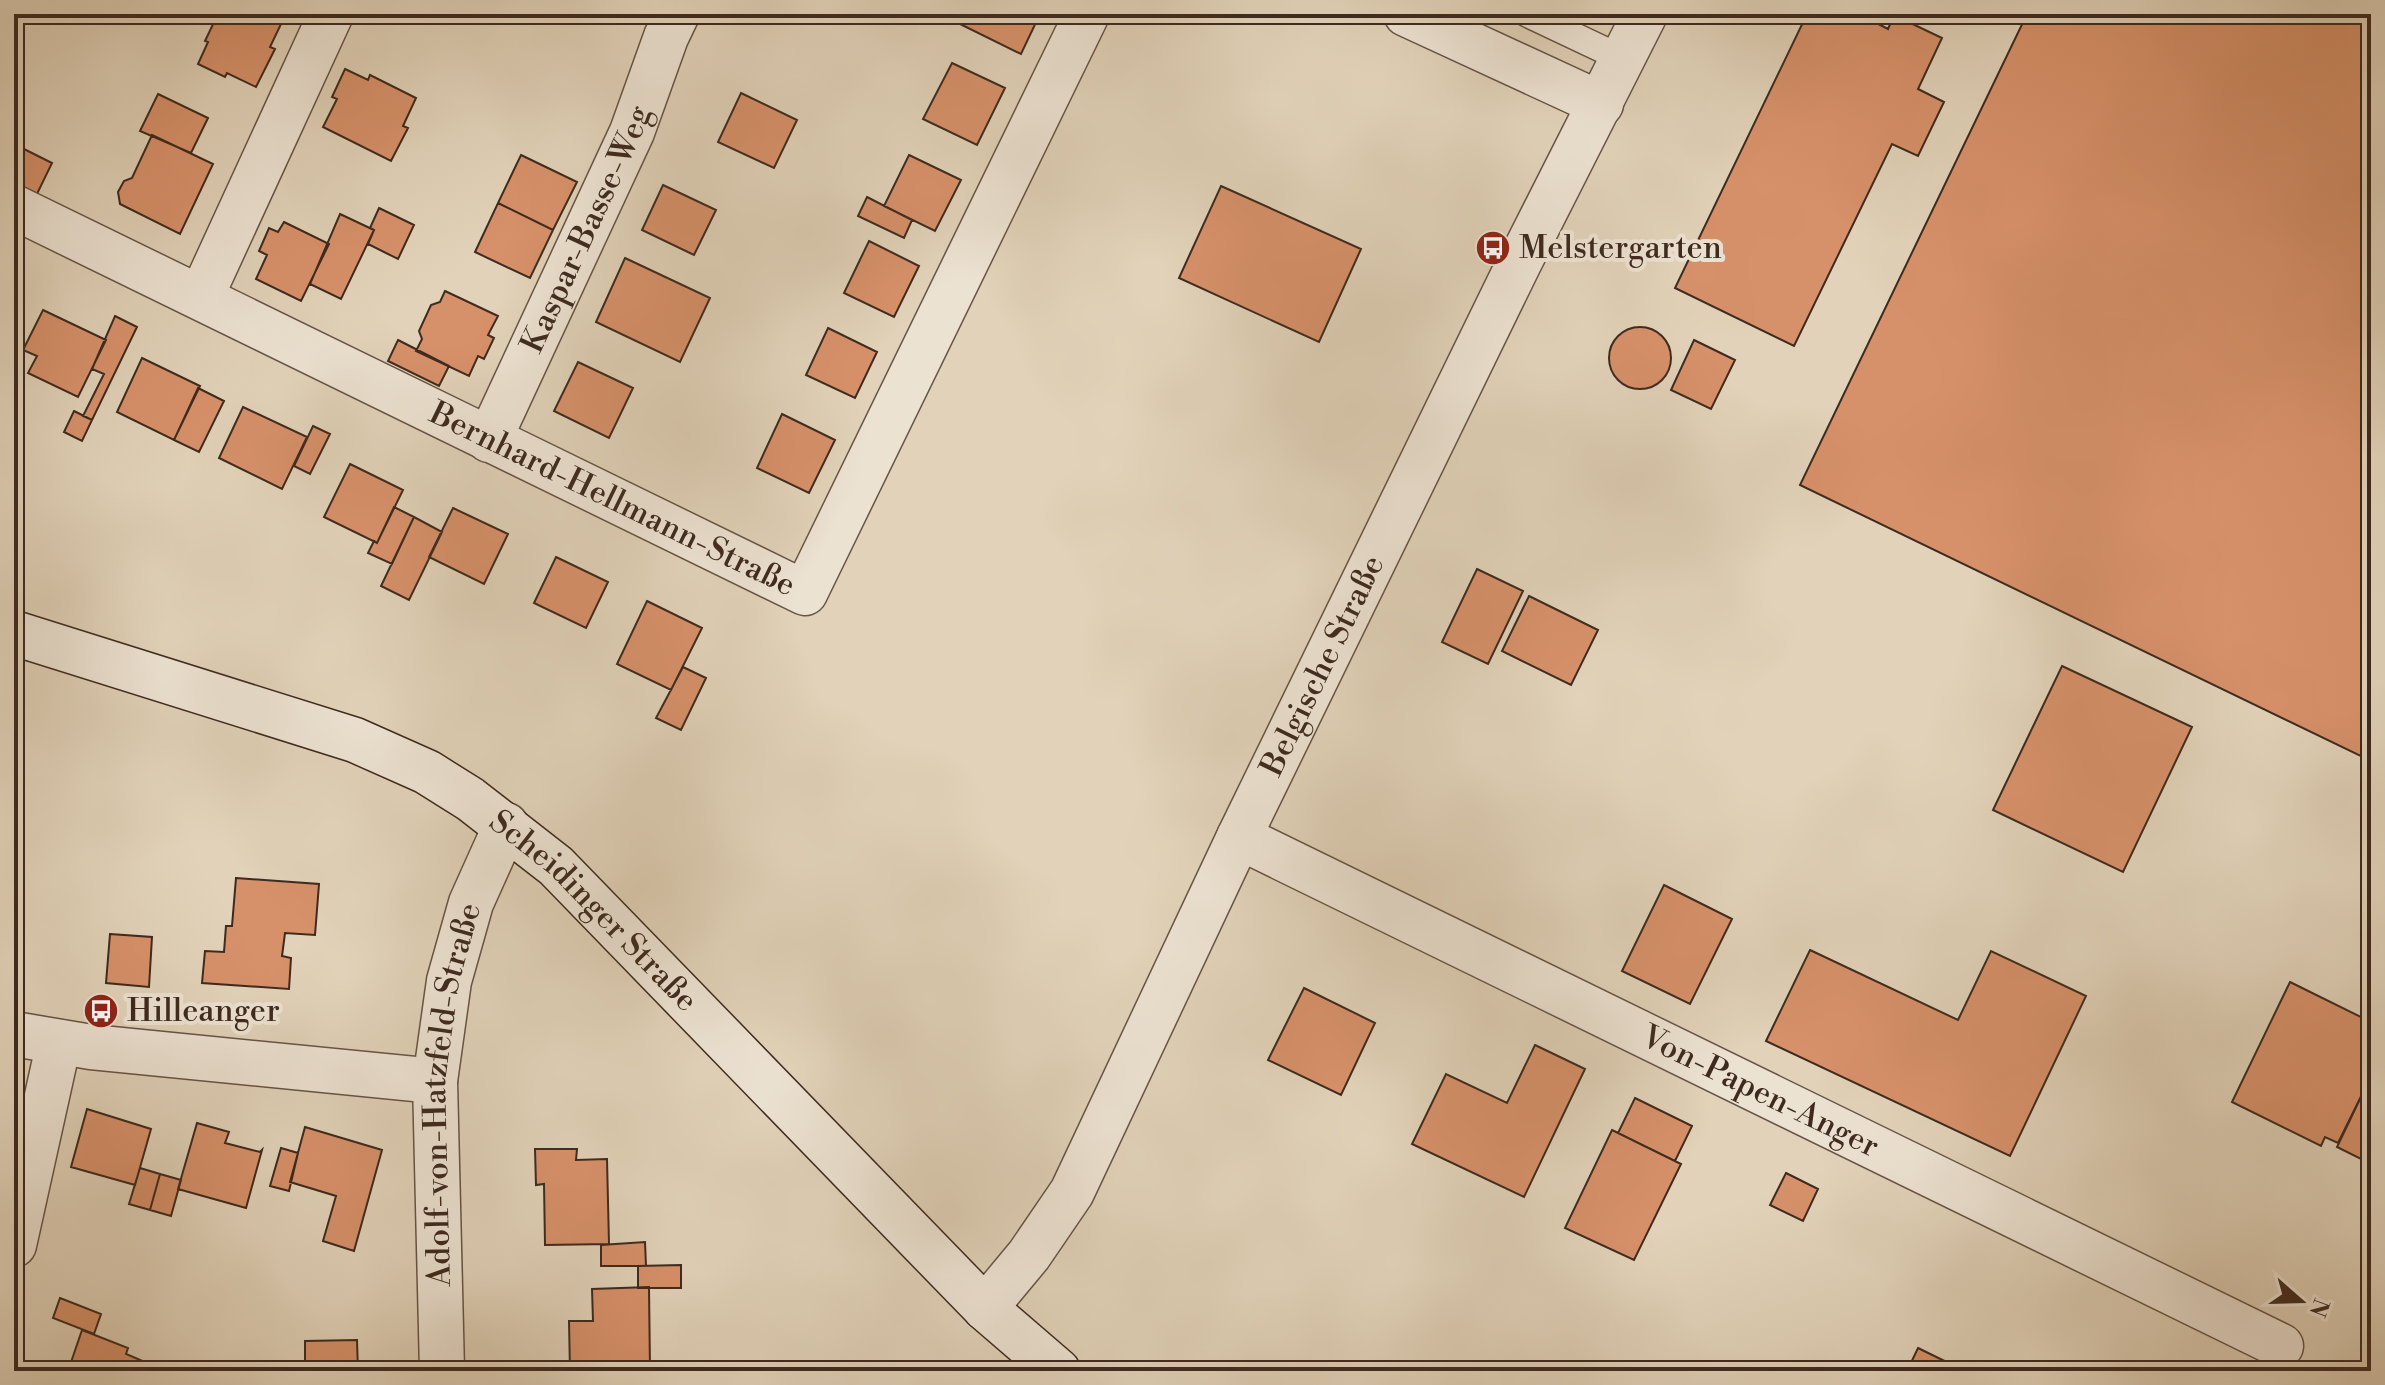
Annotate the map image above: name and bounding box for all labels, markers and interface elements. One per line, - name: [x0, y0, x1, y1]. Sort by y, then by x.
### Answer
- street label: Kaspar-Basse-Weg: [512, 100, 660, 360]
- place label: Melstergarten: [1519, 228, 1722, 268]
- bus stop icon: Melstergarten: [1474, 229, 1512, 267]
- street label: Bernhard-Hellmann-Straße: [422, 392, 802, 605]
- street label: Belgische Straße: [1251, 549, 1393, 784]
- street label: Scheidinger Straße: [481, 802, 706, 1020]
- street label: Adolf-von-Hatzfeld-Straße: [415, 898, 490, 1288]
- place label: Hilleanger: [127, 991, 280, 1031]
- bus stop icon: Hilleanger: [82, 992, 120, 1030]
- street label: Von-Papen-Anger: [1634, 1016, 1886, 1167]
- north arrow: [2261, 1261, 2341, 1341]
- text: N: [2303, 1295, 2334, 1321]

